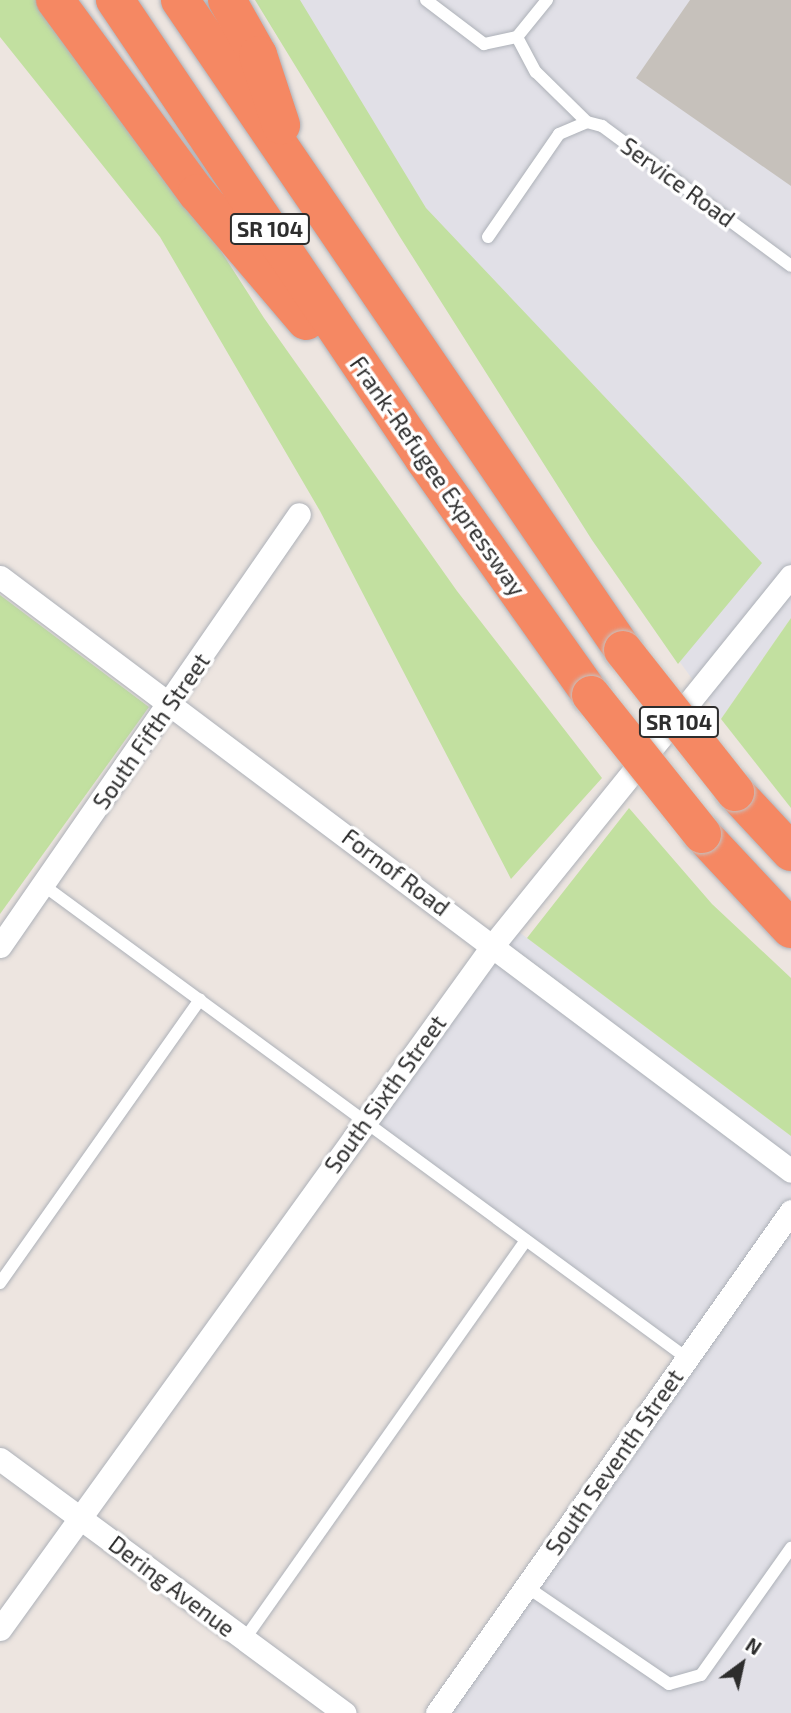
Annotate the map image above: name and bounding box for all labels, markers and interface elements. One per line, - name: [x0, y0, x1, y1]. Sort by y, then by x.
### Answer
- street label: Service Road: [616, 131, 740, 233]
- road number: SR 104: [230, 212, 310, 246]
- street label: Frank-Refugee Expressway: [345, 351, 531, 601]
- street label: South Fifth Street: [87, 648, 215, 814]
- road number: SR 104: [639, 704, 719, 740]
- street label: Fornof Road: [337, 823, 455, 921]
- street label: South Sixth Street: [319, 1010, 451, 1178]
- street label: South Seventh Street: [539, 1364, 689, 1560]
- street label: Dering Avenue: [103, 1530, 241, 1642]
- north arrow: [707, 1629, 777, 1699]
- text: N: [742, 1633, 766, 1659]

